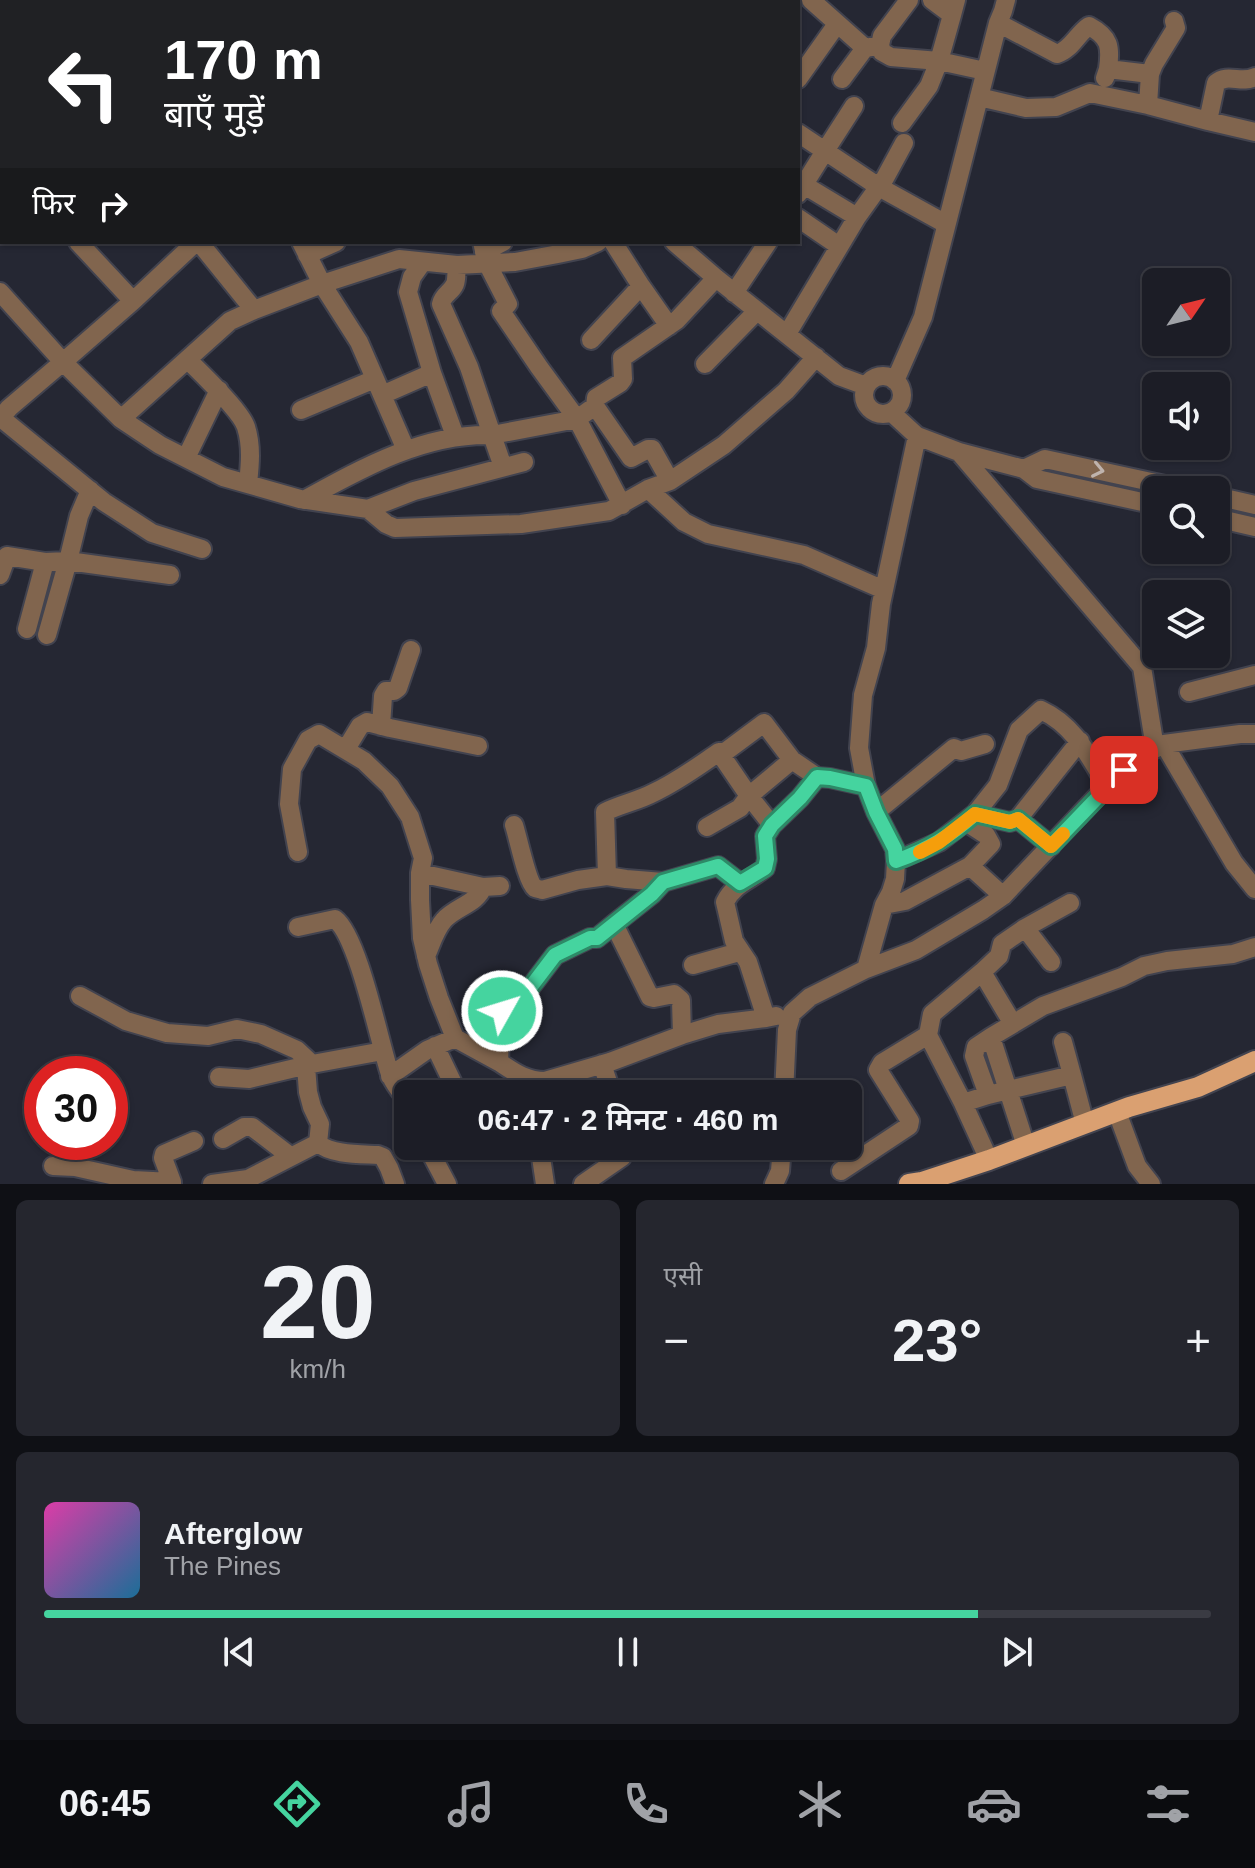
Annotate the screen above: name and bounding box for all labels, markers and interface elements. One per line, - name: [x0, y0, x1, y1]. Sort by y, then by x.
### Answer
- text: 170 m: [164, 28, 323, 91]
- icon: left: [32, 32, 136, 136]
- text: बाएँ मुड़ें: [164, 94, 265, 135]
- icon: right: [91, 184, 135, 228]
- text: फिर: [32, 187, 75, 220]
- north arrow: [1142, 268, 1230, 356]
- map controls: [1142, 268, 1230, 668]
- button: sound: [1142, 372, 1230, 460]
- one-way arrow: [1091, 461, 1105, 478]
- button: search: [1142, 476, 1230, 564]
- button: layers: [1142, 580, 1230, 668]
- pin: [1090, 736, 1158, 804]
- icon: arrive: [1102, 748, 1146, 792]
- position arrow: [460, 969, 544, 1053]
- speed limit sign: 30: [24, 1056, 128, 1160]
- text: 06:47 · 2 मिनट · 460 m: [477, 1103, 779, 1136]
- text: 20: [260, 1244, 376, 1360]
- text: एसी: [664, 1261, 702, 1291]
- text: 23°: [892, 1307, 983, 1374]
- text: −: [664, 1316, 689, 1365]
- text: +: [1185, 1316, 1211, 1365]
- text: km/h: [290, 1354, 346, 1384]
- text: Afterglow: [164, 1517, 302, 1550]
- text: The Pines: [164, 1551, 281, 1581]
- icon: previous: [217, 1630, 261, 1674]
- icon: pause: [606, 1630, 650, 1674]
- icon: next: [995, 1630, 1039, 1674]
- icon: directions: [269, 1776, 325, 1832]
- icon: music: [443, 1776, 499, 1832]
- icon: phone: [618, 1776, 674, 1832]
- icon: climate: [792, 1776, 848, 1832]
- icon: car: [966, 1776, 1022, 1832]
- icon: filters: [1140, 1776, 1196, 1832]
- text: 06:45: [59, 1783, 151, 1824]

